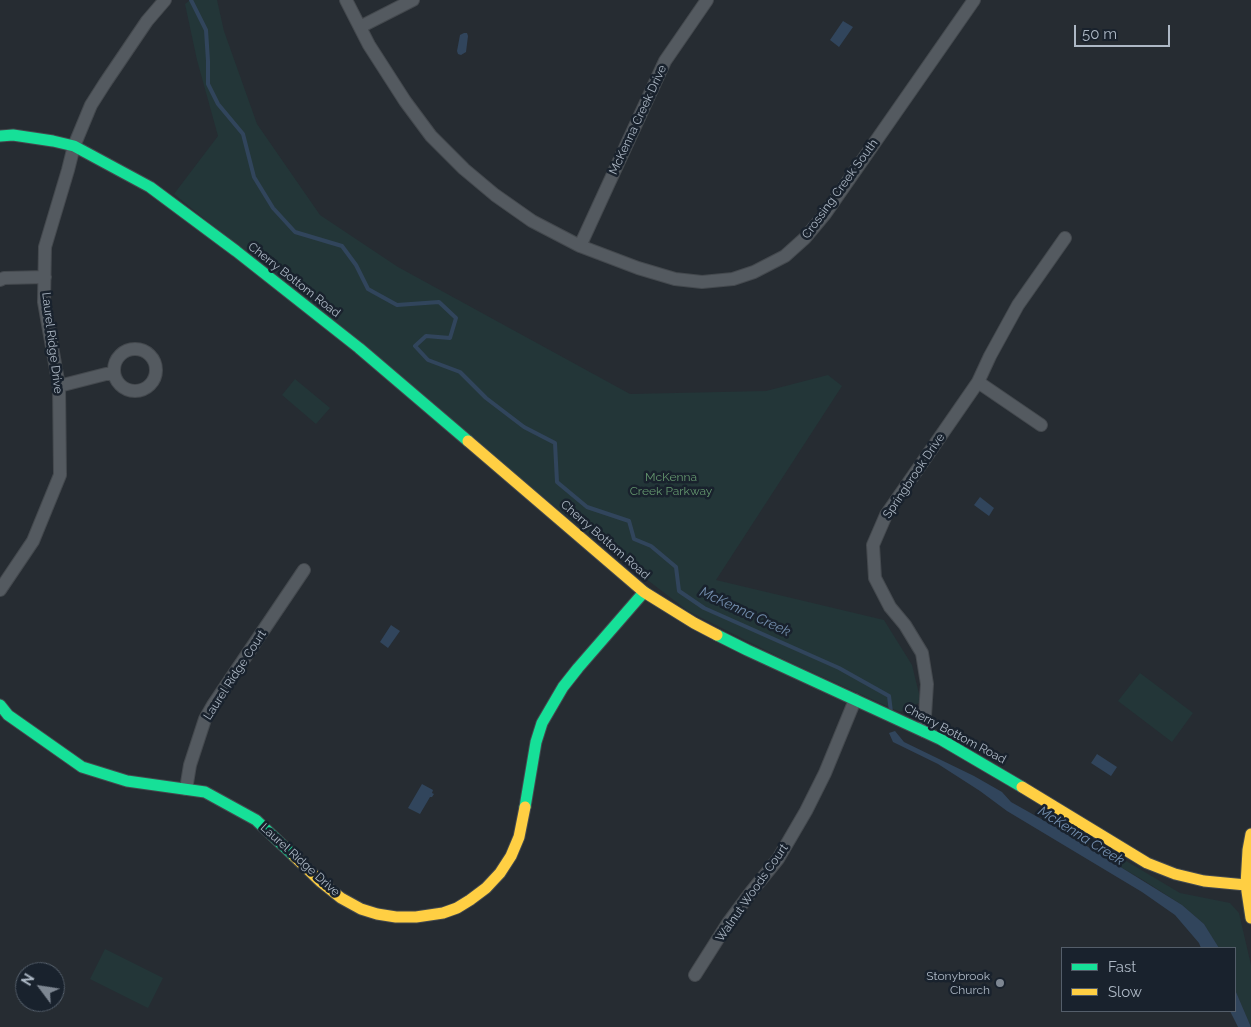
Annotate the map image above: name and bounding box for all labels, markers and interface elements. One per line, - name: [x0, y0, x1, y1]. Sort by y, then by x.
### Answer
- scale bar: [1076, 15, 1172, 47]
- text: 50 m: [1082, 25, 1117, 43]
- street label: McKenna Creek Drive: [606, 63, 670, 177]
- street label: Crossing Creek South: [799, 136, 881, 242]
- street label: Cherry Bottom Road: [245, 239, 343, 321]
- street label: Laurel Ridge Drive: [39, 291, 65, 395]
- street label: Springbrook Drive: [880, 431, 948, 521]
- park label: McKenna Creek Parkway: [630, 470, 712, 498]
- street label: Cherry Bottom Road: [558, 497, 652, 583]
- water label: McKenna Creek: [697, 584, 793, 640]
- street label: Laurel Ridge Court: [201, 627, 269, 723]
- street label: Cherry Bottom Road: [902, 701, 1008, 767]
- water label: McKenna Creek: [1035, 803, 1127, 869]
- street label: Laurel Ridge Drive: [257, 821, 343, 899]
- street label: Walnut Woods Court: [713, 841, 791, 945]
- legend: [1061, 947, 1236, 1012]
- text: Fast: [1108, 958, 1136, 976]
- north arrow: [15, 962, 65, 1012]
- place label: Stonybrook Church: [926, 969, 990, 997]
- text: N: [18, 971, 38, 988]
- marker: Stonybrook Church: [994, 977, 1006, 989]
- text: Slow: [1108, 983, 1142, 1001]

